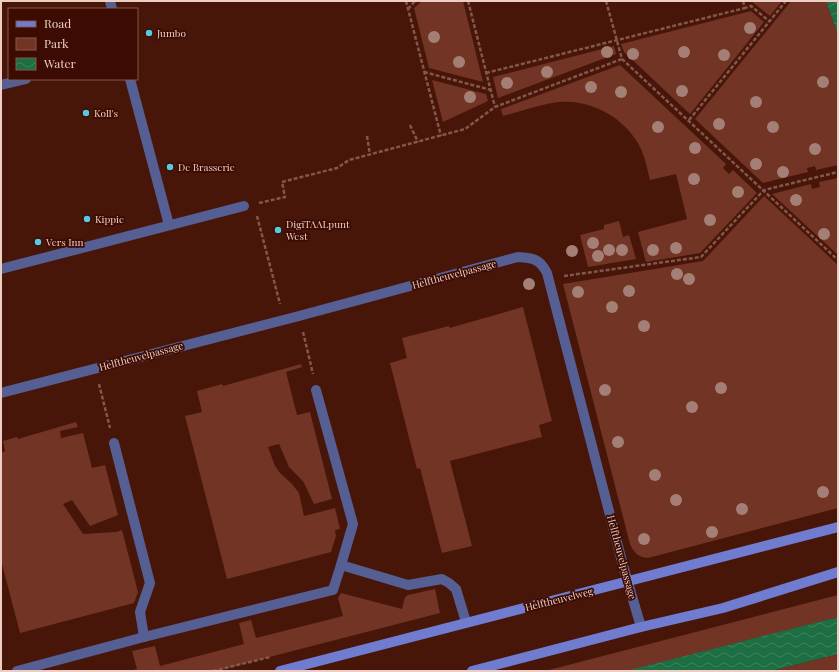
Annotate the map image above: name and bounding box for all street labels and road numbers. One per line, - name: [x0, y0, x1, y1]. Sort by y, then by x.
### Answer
- street label: Helftheuvelpassage: [410, 256, 498, 292]
- street label: Helftheuvelpassage: [97, 338, 185, 374]
- street label: Helftheuvelpassage: [604, 513, 640, 601]
- street label: Helftheuvelweg: [524, 584, 595, 614]

